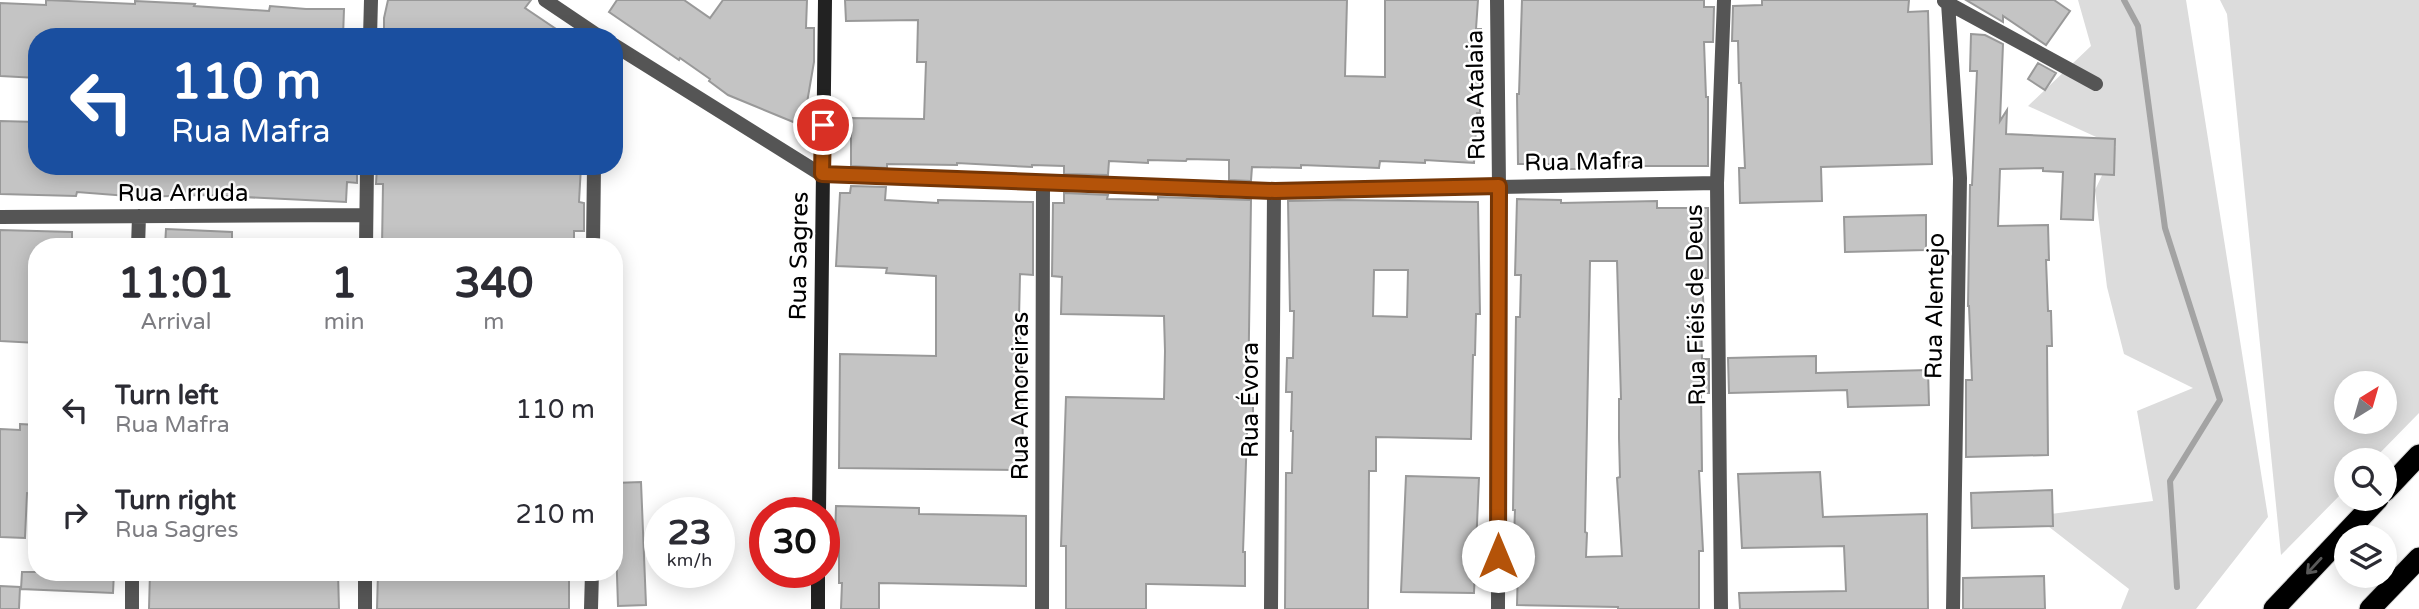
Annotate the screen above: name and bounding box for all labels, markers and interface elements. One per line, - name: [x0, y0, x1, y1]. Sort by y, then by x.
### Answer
- street label: Rua Atalaia: [1460, 30, 1492, 160]
- text: 110 m: [171, 53, 321, 112]
- icon: left: [56, 56, 147, 147]
- pin: [793, 95, 853, 155]
- icon: arrive: [804, 106, 842, 144]
- text: Rua Mafra: [171, 113, 331, 151]
- street label: Rua Mafra: [1524, 146, 1644, 178]
- street label: Rua Arruda: [118, 179, 248, 208]
- street label: Rua Sagres: [783, 191, 815, 321]
- street label: Rua Fiéis de Deus: [1680, 204, 1712, 406]
- street label: Rua Alentejo: [1919, 233, 1951, 379]
- text: 11:01: [118, 258, 234, 309]
- text: 1: [331, 258, 357, 309]
- text: 340: [454, 258, 533, 309]
- text: Arrival: [140, 308, 211, 336]
- text: min: [324, 308, 365, 336]
- text: m: [483, 308, 504, 336]
- street label: Rua Amoreiras: [1006, 312, 1035, 480]
- street label: Rua Évora: [1235, 342, 1265, 458]
- north arrow: [2334, 371, 2398, 434]
- map controls: [2334, 371, 2397, 588]
- text: Turn left: [115, 380, 218, 411]
- icon: left: [56, 391, 94, 429]
- text: 110 m: [515, 394, 595, 425]
- text: Rua Mafra: [115, 411, 230, 439]
- button: search: [2334, 448, 2397, 511]
- text: Turn right: [115, 485, 236, 516]
- icon: right: [56, 496, 94, 534]
- speed limit sign: 30: [749, 497, 840, 588]
- text: 210 m: [515, 499, 595, 530]
- text: 23: [668, 512, 711, 554]
- text: Rua Sagres: [115, 516, 238, 544]
- position arrow: [1461, 519, 1535, 593]
- button: layers: [2334, 525, 2397, 588]
- text: km/h: [667, 549, 712, 571]
- one-way arrow: [2306, 557, 2323, 574]

